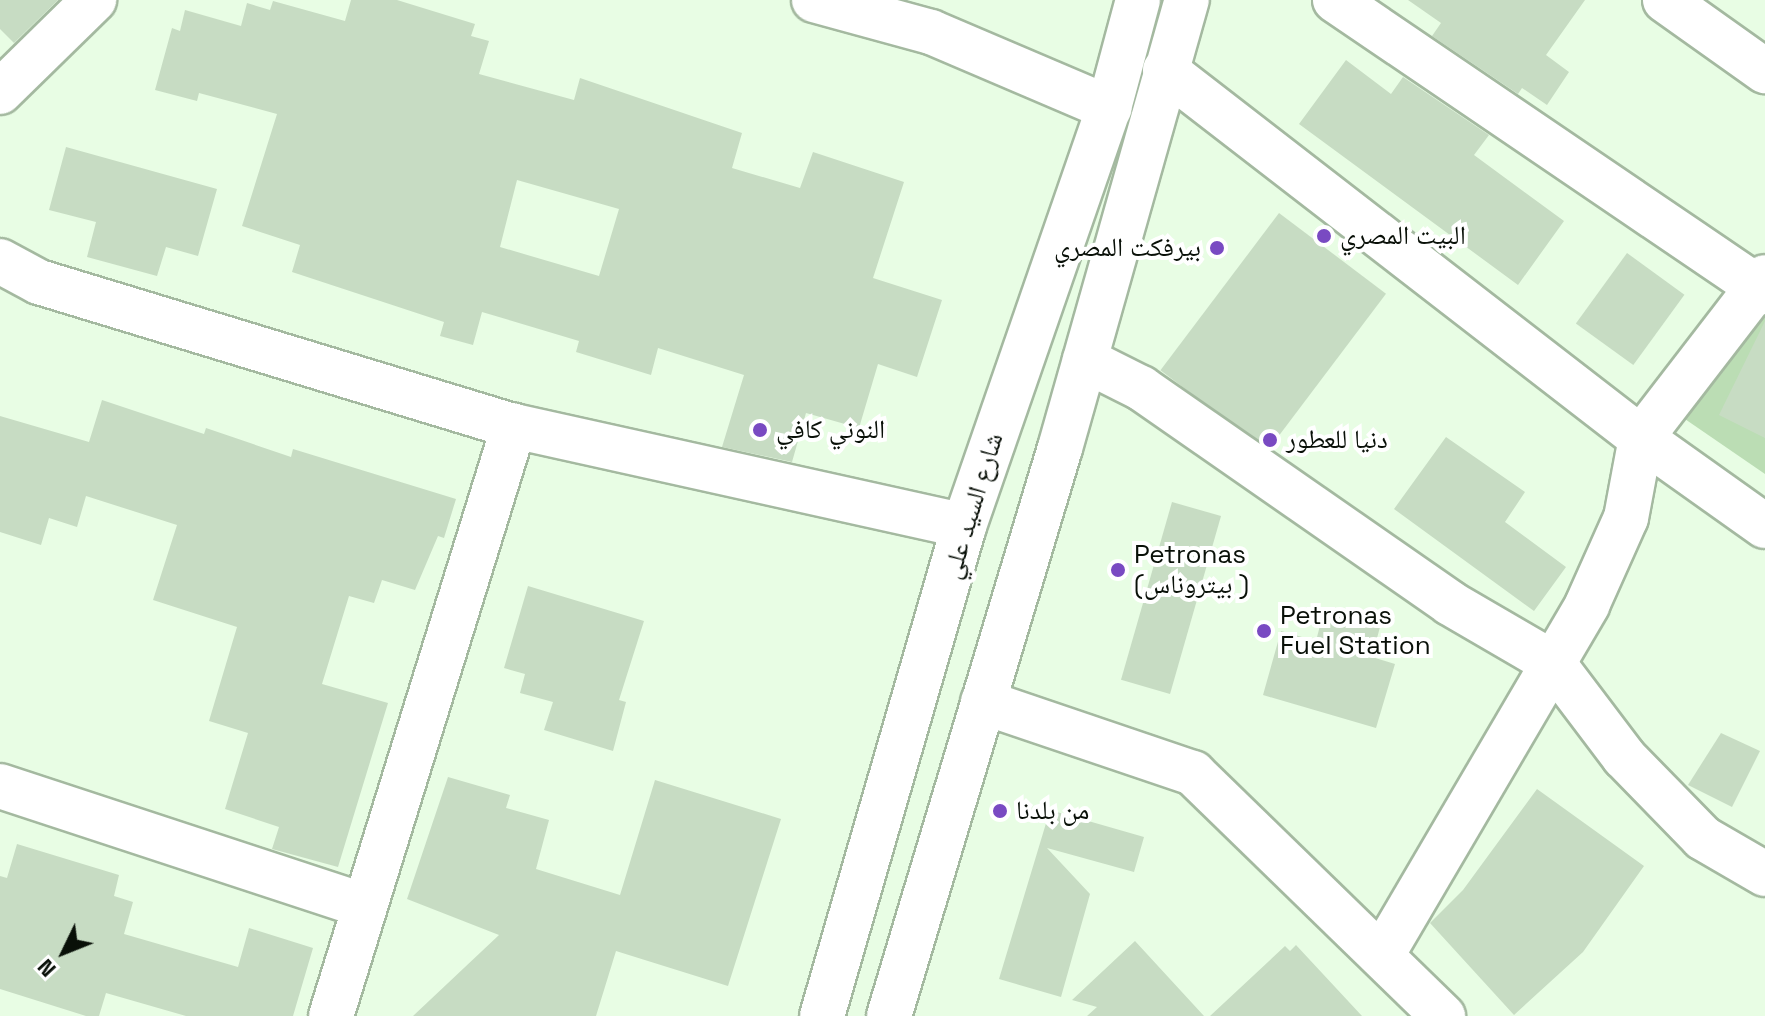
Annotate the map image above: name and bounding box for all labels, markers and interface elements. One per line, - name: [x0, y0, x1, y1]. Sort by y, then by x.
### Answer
- place label: البيت المصري: [1340, 220, 1466, 252]
- marker: البيت المصري: [1315, 227, 1333, 245]
- place label: بيرفكت المصري: [1054, 232, 1201, 264]
- marker: بيرفكت المصري: [1208, 239, 1226, 257]
- place label: النوني كافي: [776, 414, 885, 446]
- marker: النوني كافي: [751, 421, 769, 439]
- place label: دنيا للعطور: [1286, 424, 1388, 456]
- street label: شارع السيد علي: [936, 429, 1010, 583]
- marker: دنيا للعطور: [1261, 431, 1279, 449]
- place label: Petronas (بيتروناس ): [1134, 539, 1249, 600]
- marker: Petronas (بيتروناس ): [1109, 561, 1127, 579]
- place label: Petronas Fuel Station: [1280, 600, 1431, 662]
- marker: Petronas Fuel Station: [1255, 622, 1273, 640]
- place label: من بلدنا: [1016, 795, 1089, 827]
- marker: من بلدنا: [991, 802, 1009, 820]
- north arrow: [24, 912, 104, 992]
- text: N: [31, 953, 62, 983]

